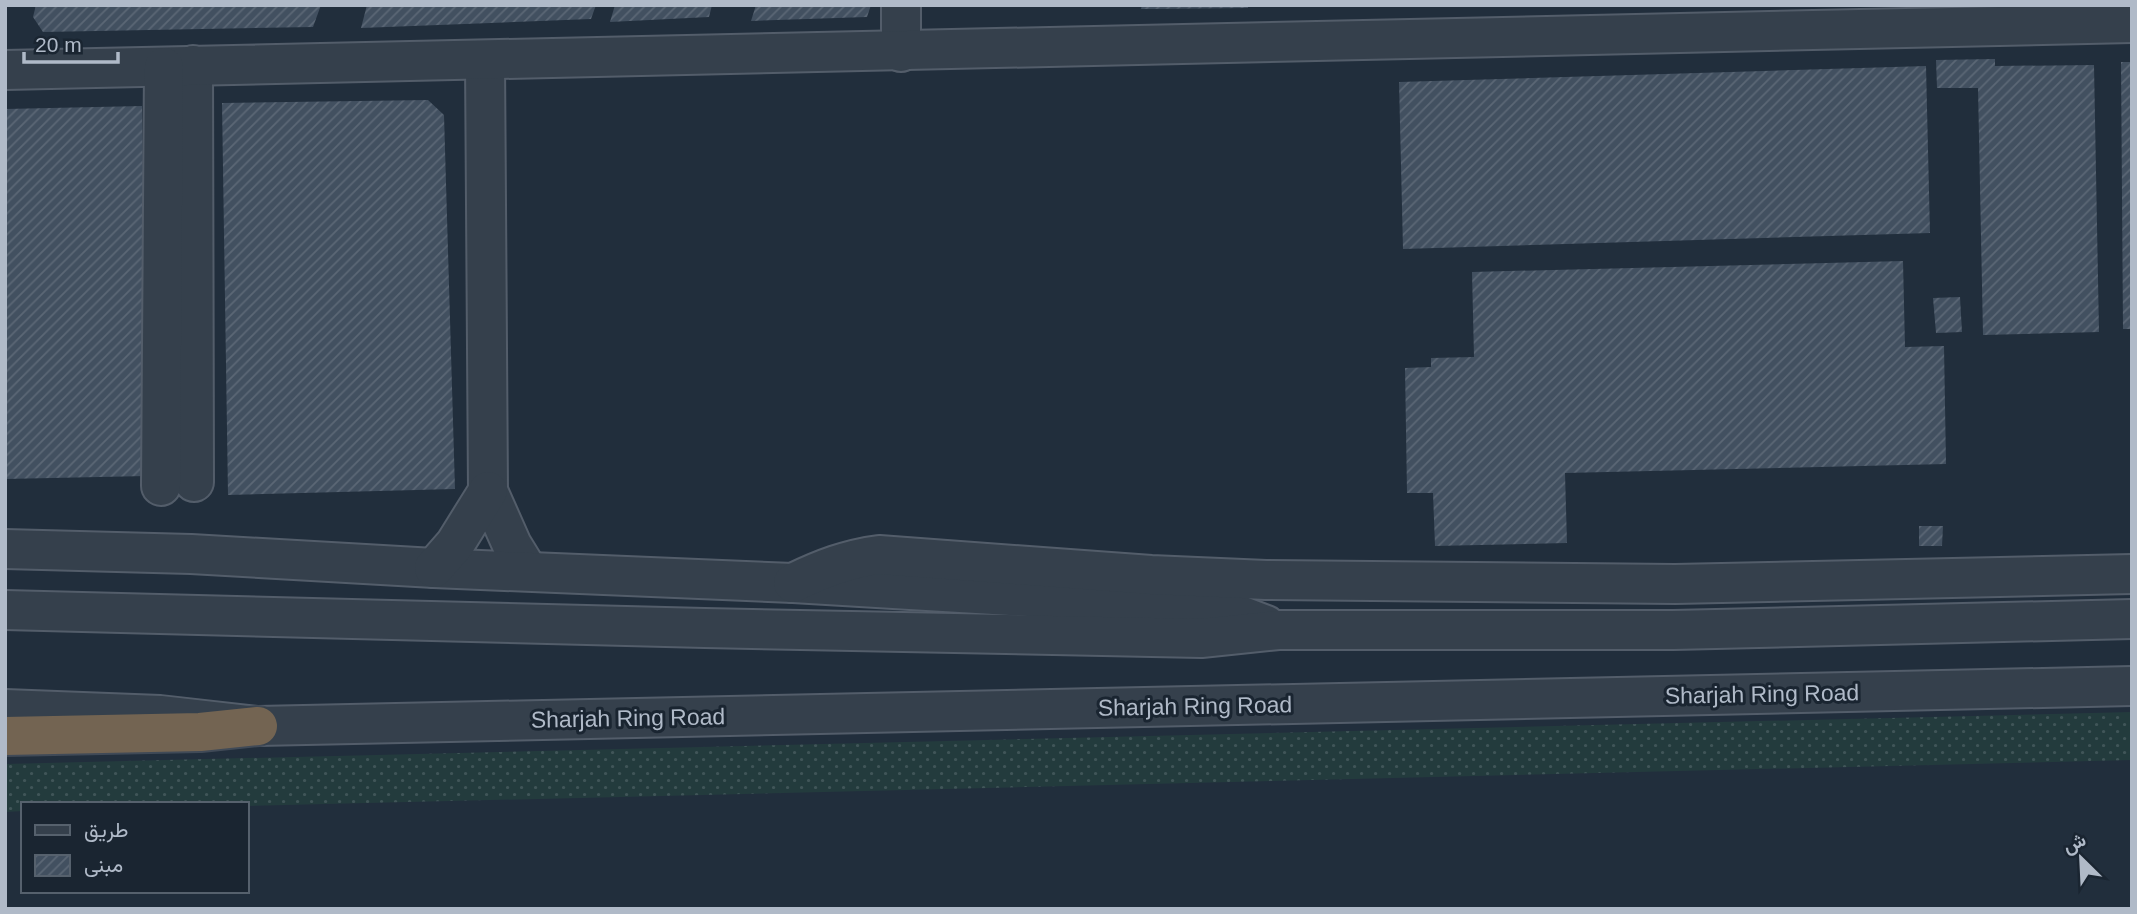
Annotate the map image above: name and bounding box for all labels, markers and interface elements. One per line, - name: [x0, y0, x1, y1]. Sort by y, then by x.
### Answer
- scale bar: [24, 21, 119, 65]
- text: 20 m: [35, 33, 82, 56]
- street label: Sharjah Ring Road: [1665, 679, 1859, 709]
- street label: Sharjah Ring Road: [1098, 691, 1292, 721]
- street label: Sharjah Ring Road: [531, 703, 725, 733]
- legend: [21, 802, 248, 893]
- text: طريق: [84, 818, 129, 843]
- north arrow: [2046, 823, 2116, 893]
- text: ش: [2060, 829, 2090, 858]
- text: مبنى: [84, 853, 123, 877]

